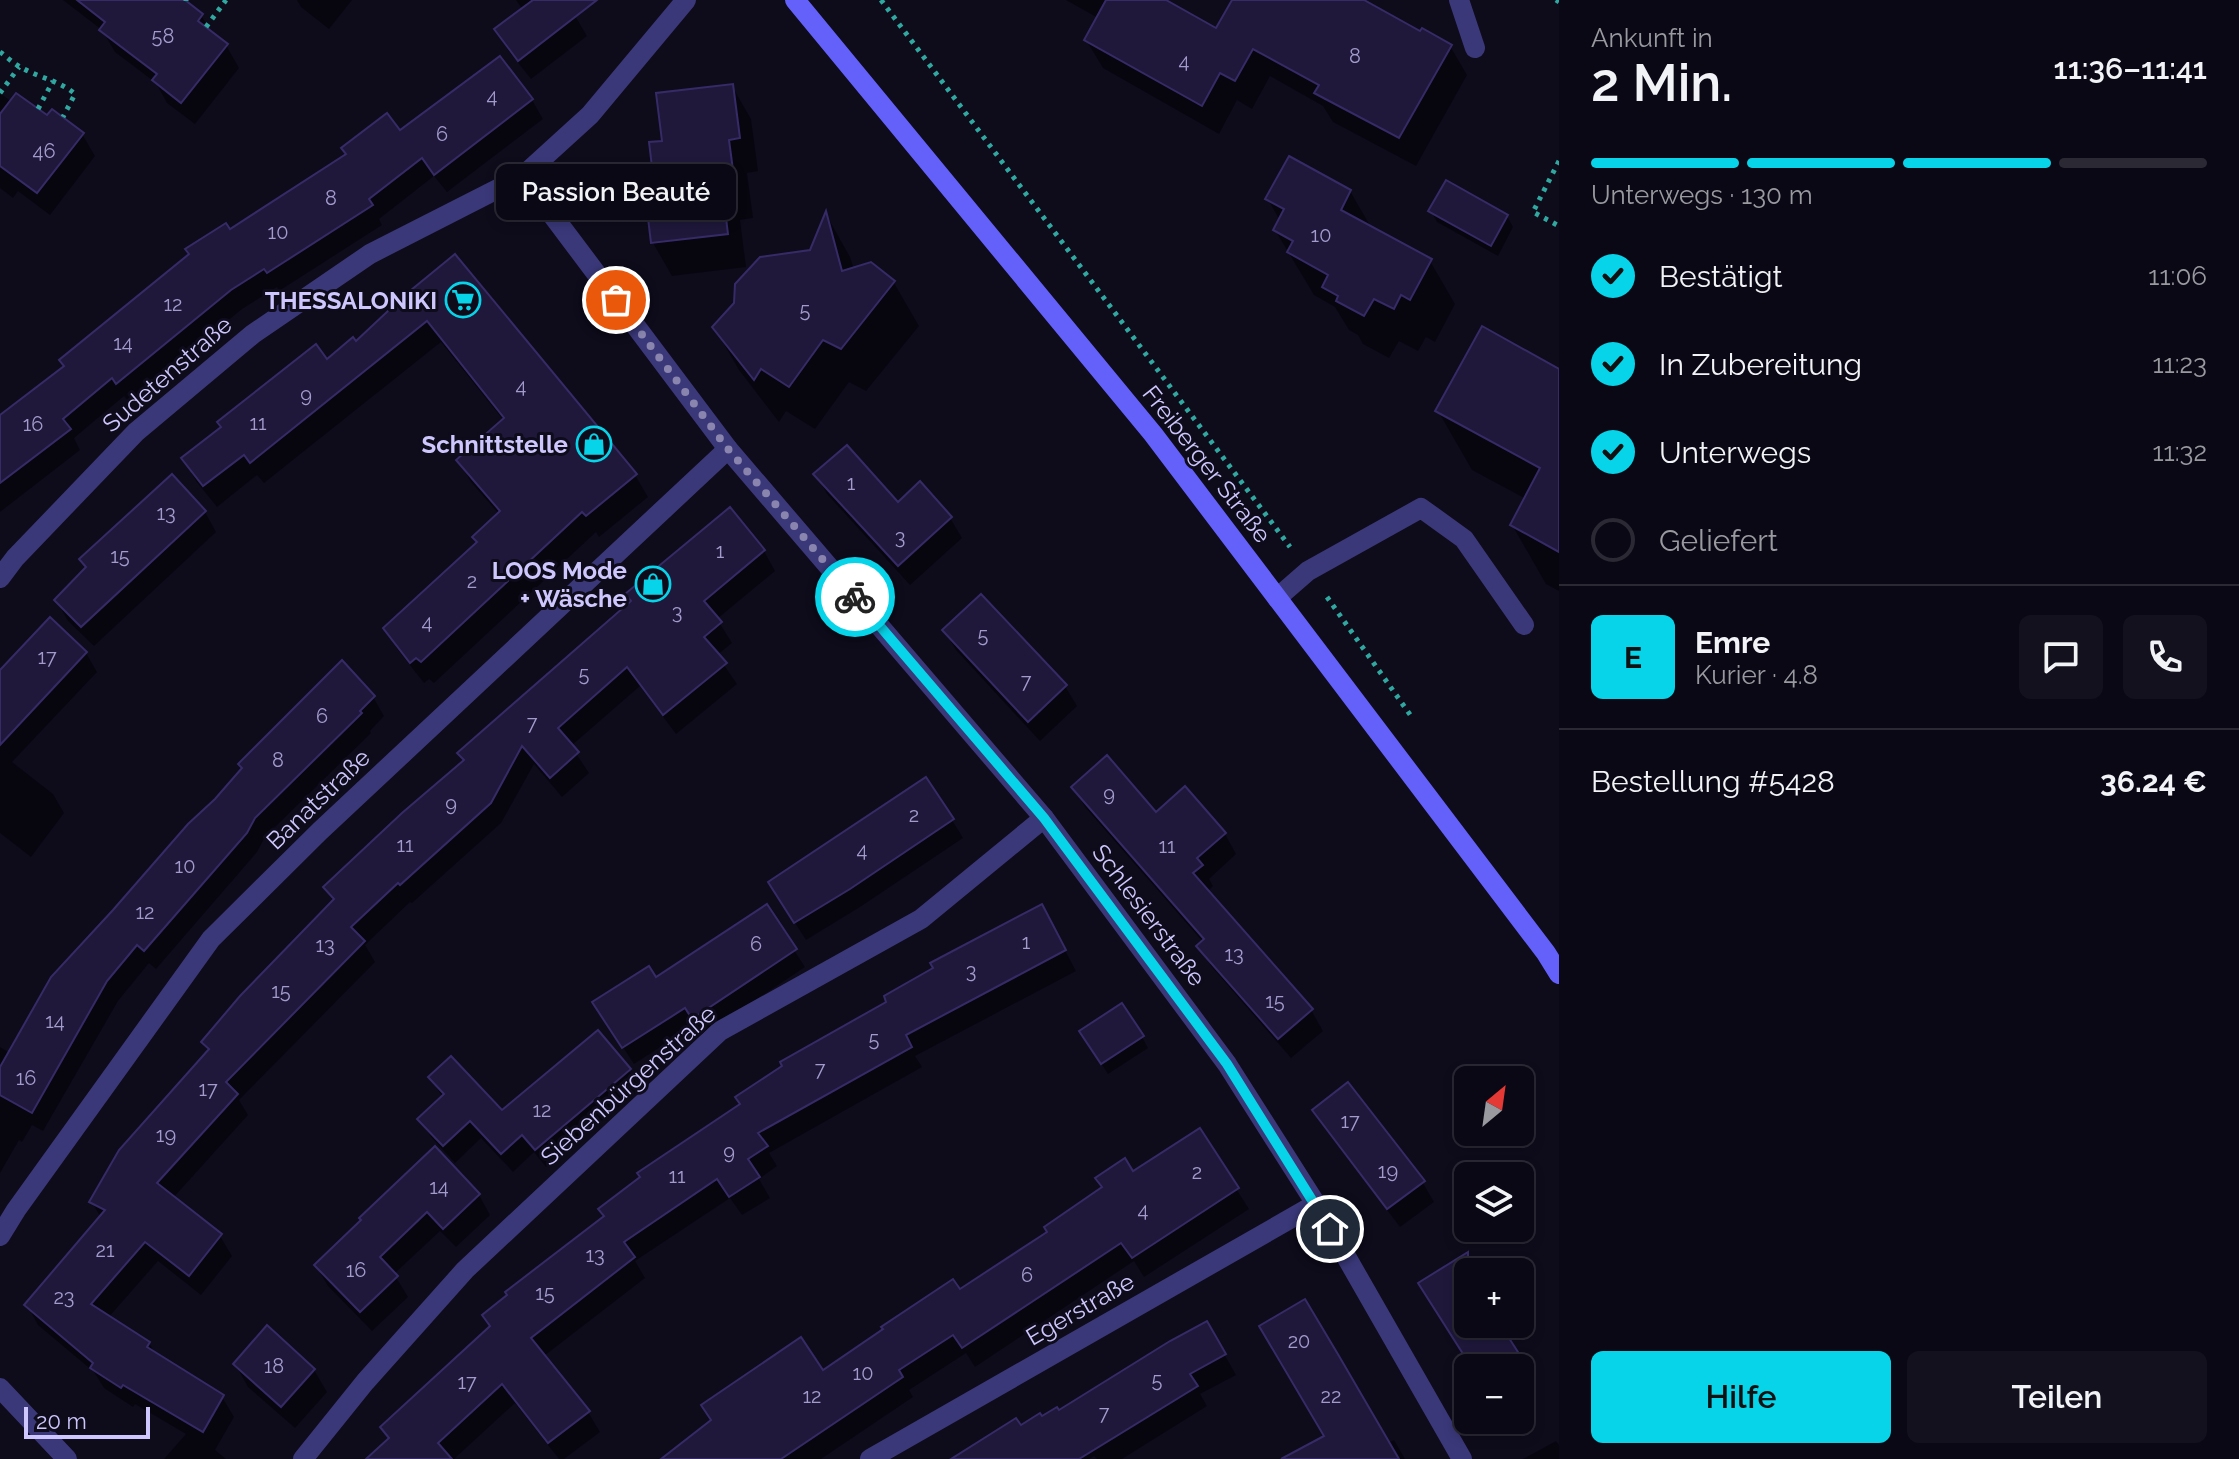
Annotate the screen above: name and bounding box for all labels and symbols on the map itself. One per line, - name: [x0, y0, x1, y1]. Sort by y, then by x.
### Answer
- house number: 58: [152, 24, 174, 48]
- house number: 8: [1349, 44, 1361, 68]
- house number: 4: [1179, 49, 1190, 73]
- house number: 4: [487, 84, 498, 108]
- house number: 6: [436, 122, 448, 146]
- house number: 46: [33, 139, 55, 163]
- callout: Passion Beauté: [496, 164, 736, 220]
- house number: 8: [325, 186, 337, 210]
- house number: 10: [268, 220, 288, 244]
- house number: 10: [1311, 223, 1331, 247]
- pin: [582, 266, 650, 334]
- supermarket icon: THESSALONIKI: [444, 281, 482, 319]
- place label: THESSALONIKI: [265, 286, 437, 315]
- house number: 12: [164, 292, 182, 316]
- house number: 5: [800, 298, 811, 322]
- street label: Sudetenstraße: [96, 310, 238, 438]
- house number: 14: [113, 331, 133, 355]
- house number: 4: [516, 374, 527, 398]
- street label: Freiberger Straße: [1137, 380, 1277, 548]
- house number: 9: [300, 383, 312, 407]
- house number: 11: [249, 411, 267, 435]
- house number: 16: [23, 412, 43, 436]
- shop icon: Schnittstelle: [575, 425, 613, 463]
- place label: Schnittstelle: [421, 430, 568, 459]
- house number: 1: [847, 471, 856, 495]
- house number: 13: [156, 501, 176, 525]
- house number: 3: [895, 525, 905, 549]
- house number: 1: [716, 539, 725, 563]
- house number: 15: [110, 544, 130, 568]
- place label: LOOS Mode + Wäsche: [492, 556, 627, 613]
- courier: [815, 557, 895, 637]
- shop icon: LOOS Mode + Wäsche: [634, 565, 672, 603]
- house number: 2: [467, 569, 477, 593]
- house number: 3: [672, 600, 682, 624]
- house number: 4: [422, 610, 433, 634]
- house number: 5: [978, 623, 989, 647]
- house number: 17: [37, 645, 57, 669]
- house number: 5: [579, 662, 590, 686]
- house number: 7: [1021, 669, 1032, 693]
- house number: 6: [316, 704, 328, 728]
- house number: 7: [527, 711, 538, 735]
- street label: Banatstraße: [260, 743, 376, 855]
- house number: 8: [272, 748, 284, 772]
- house number: 9: [1103, 782, 1115, 806]
- house number: 9: [445, 792, 457, 816]
- house number: 2: [909, 803, 919, 827]
- house number: 11: [396, 833, 414, 857]
- house number: 11: [1158, 834, 1176, 858]
- house number: 4: [857, 838, 868, 862]
- street label: Schlesierstraße: [1086, 838, 1212, 992]
- house number: 10: [175, 854, 195, 878]
- house number: 12: [136, 900, 154, 924]
- house number: 1: [1022, 930, 1031, 954]
- house number: 6: [750, 932, 762, 956]
- house number: 13: [315, 933, 335, 957]
- house number: 13: [1224, 942, 1244, 966]
- house number: 3: [966, 959, 976, 983]
- house number: 15: [271, 979, 291, 1003]
- house number: 15: [1265, 989, 1285, 1013]
- street label: Siebenbürgenstraße: [535, 999, 721, 1171]
- house number: 14: [45, 1009, 65, 1033]
- house number: 5: [869, 1027, 880, 1051]
- house number: 7: [815, 1057, 826, 1081]
- house number: 16: [16, 1066, 36, 1090]
- north arrow: [1454, 1066, 1534, 1146]
- house number: 17: [198, 1077, 218, 1101]
- house number: 12: [533, 1098, 551, 1122]
- house number: 17: [1340, 1109, 1360, 1133]
- house number: 19: [156, 1123, 176, 1147]
- house number: 9: [723, 1140, 735, 1164]
- house number: 19: [1378, 1159, 1398, 1183]
- house number: 2: [1192, 1160, 1202, 1184]
- house number: 11: [668, 1164, 686, 1188]
- house number: 14: [429, 1175, 449, 1199]
- pin: [1296, 1195, 1364, 1263]
- house number: 4: [1138, 1198, 1149, 1222]
- house number: 21: [96, 1238, 115, 1262]
- house number: 13: [585, 1243, 605, 1267]
- house number: 16: [346, 1258, 366, 1282]
- house number: 6: [1021, 1263, 1033, 1287]
- street label: Egerstraße: [1021, 1266, 1139, 1352]
- house number: 15: [535, 1281, 555, 1305]
- house number: 23: [53, 1285, 75, 1309]
- house number: 20: [1288, 1329, 1310, 1353]
- house number: 18: [264, 1354, 284, 1378]
- house number: 10: [853, 1361, 873, 1385]
- house number: 5: [1152, 1368, 1163, 1392]
- house number: 17: [457, 1370, 477, 1394]
- house number: 12: [803, 1384, 821, 1408]
- house number: 22: [1321, 1384, 1341, 1408]
- house number: 7: [1099, 1401, 1110, 1425]
- scale bar: [24, 1403, 150, 1439]

